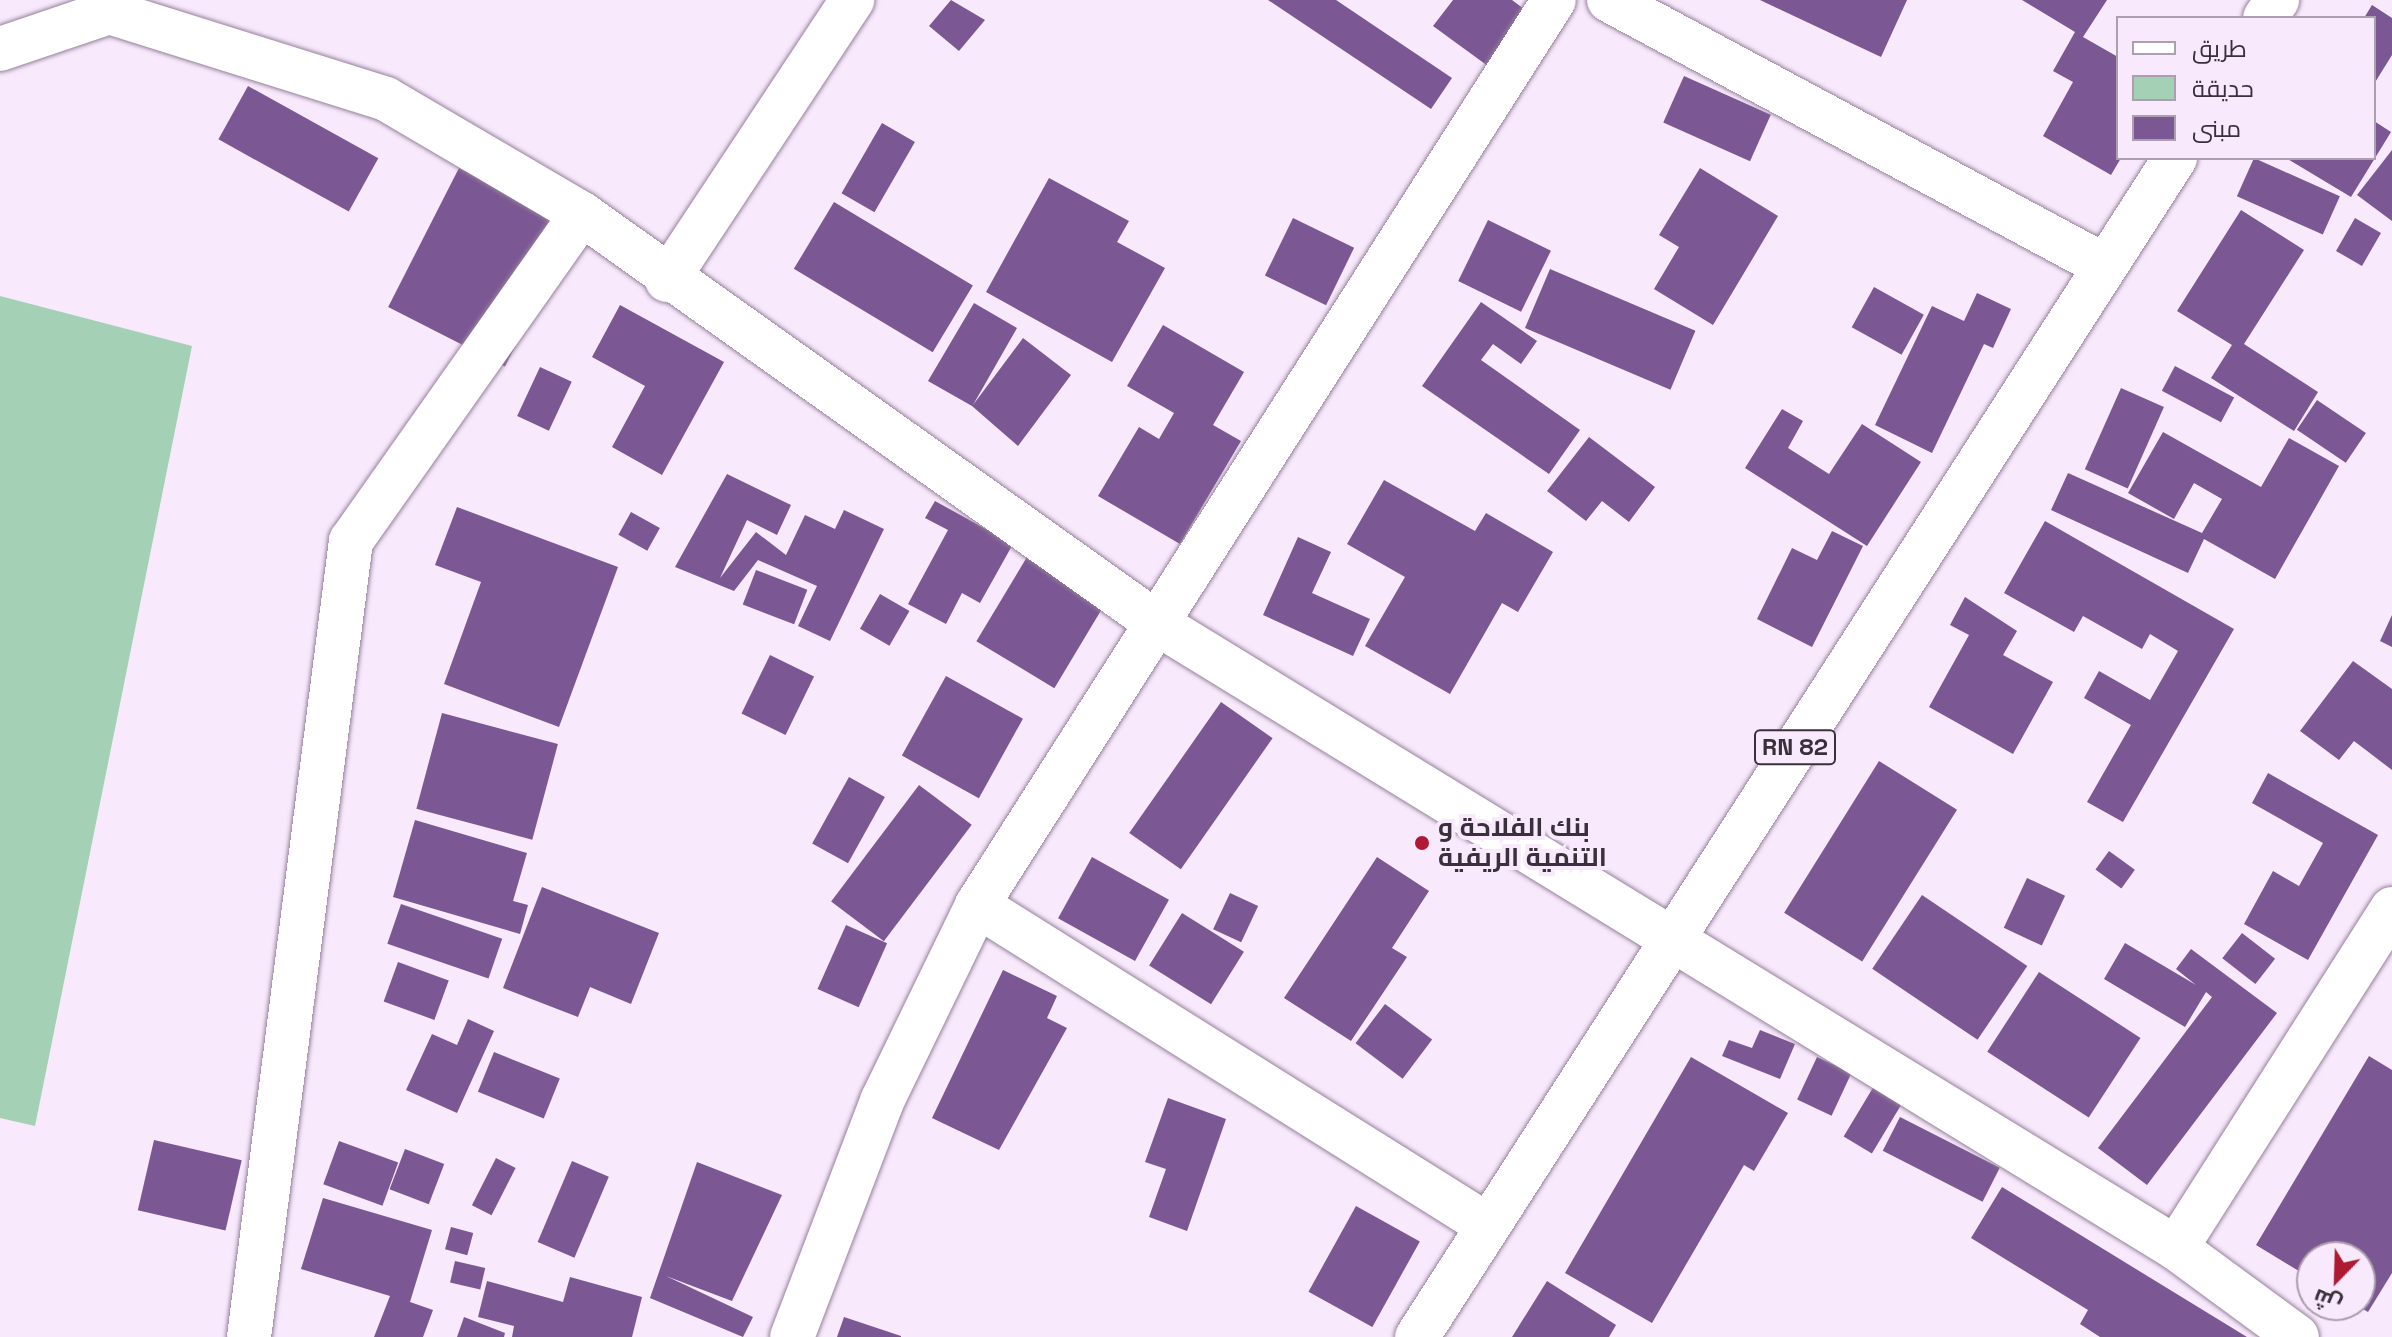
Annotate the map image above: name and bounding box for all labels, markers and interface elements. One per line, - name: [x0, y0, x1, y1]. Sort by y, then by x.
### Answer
- legend: [2116, 16, 2376, 160]
- text: طريق: [2192, 33, 2247, 64]
- text: حديقة: [2192, 73, 2254, 104]
- text: مبنى: [2192, 113, 2241, 144]
- road number: RN 82: [1753, 727, 1837, 767]
- place label: بنك الفلاحة و التنمية الريفية: [1438, 812, 1607, 874]
- marker: بنك الفلاحة و التنمية الريفية: [1413, 834, 1431, 852]
- north arrow: [2296, 1241, 2376, 1321]
- text: ش: [2309, 1283, 2346, 1320]

